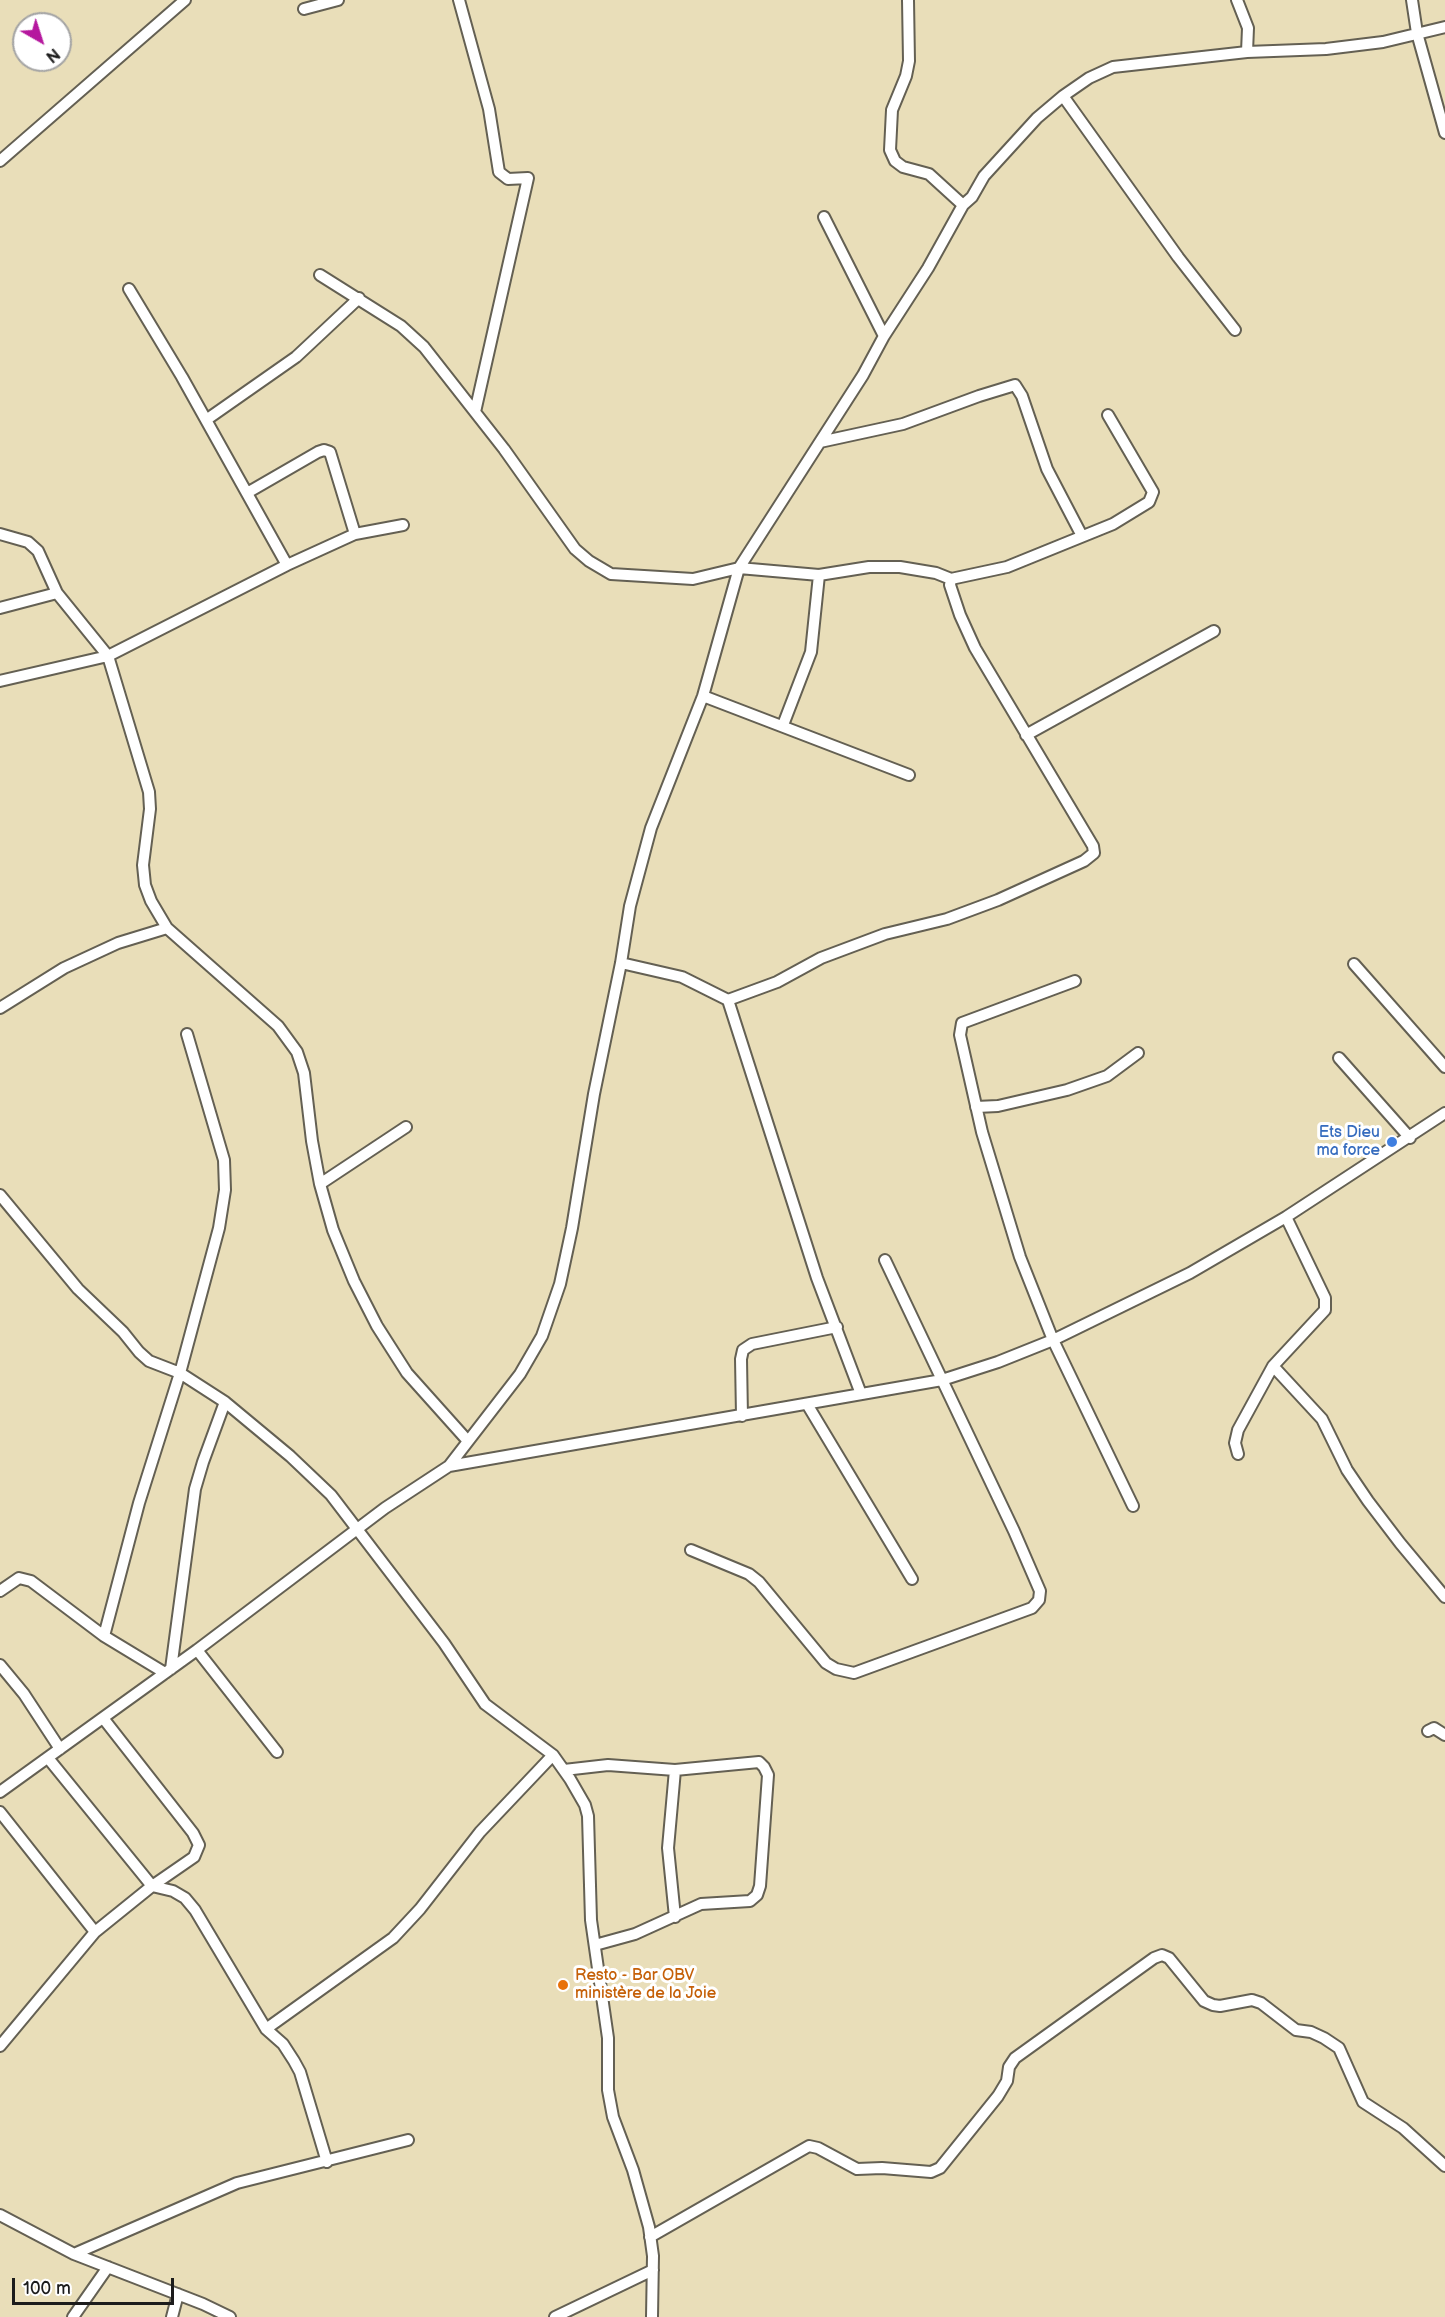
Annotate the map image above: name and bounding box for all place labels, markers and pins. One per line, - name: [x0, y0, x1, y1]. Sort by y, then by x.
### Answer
- place label: Ets Dieu ma force: [1317, 1123, 1380, 1161]
- marker: Ets Dieu ma force: [1385, 1135, 1399, 1149]
- place label: Resto - Bar OBV ministère de la Joie: [575, 1966, 716, 2004]
- marker: Resto - Bar OBV ministère de la Joie: [556, 1978, 570, 1992]

